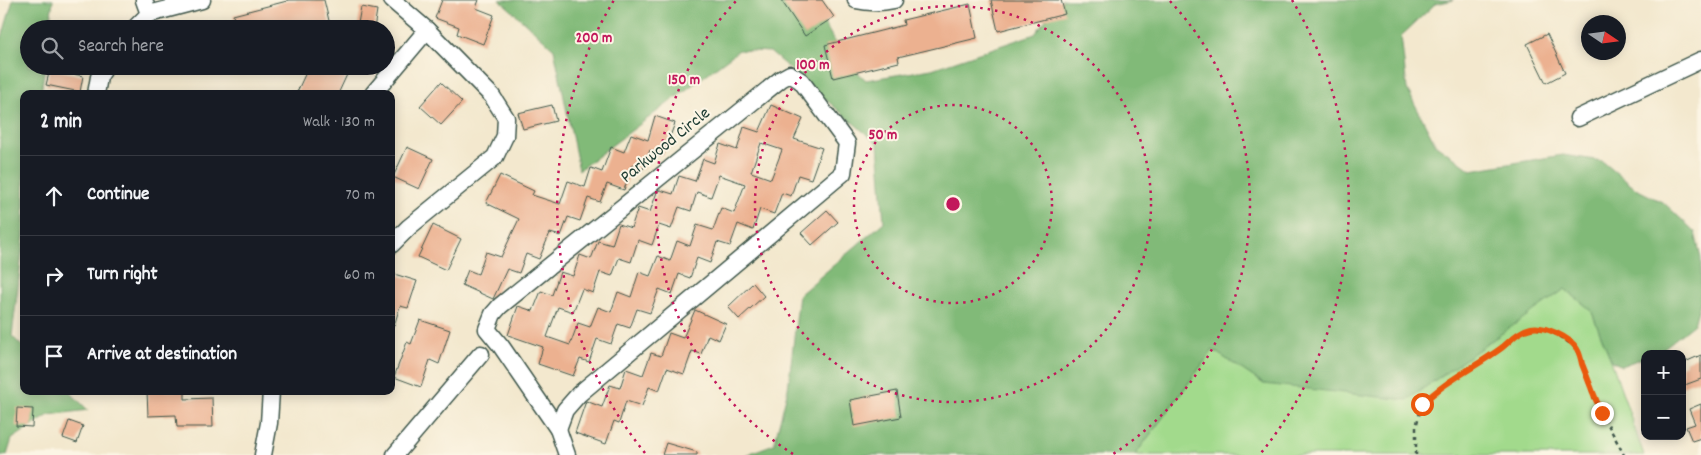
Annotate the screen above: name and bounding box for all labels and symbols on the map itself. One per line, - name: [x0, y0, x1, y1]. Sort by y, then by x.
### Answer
- north arrow: [1581, 15, 1626, 60]
- text: 200 m: [576, 28, 612, 50]
- text: 100 m: [796, 55, 830, 77]
- text: 150 m: [668, 70, 700, 92]
- street label: Parkwood Circle: [616, 102, 716, 190]
- text: 50 m: [869, 125, 897, 147]
- centre of rings: [944, 195, 962, 213]
- route start: [1411, 393, 1434, 416]
- route end: [1591, 402, 1614, 425]

